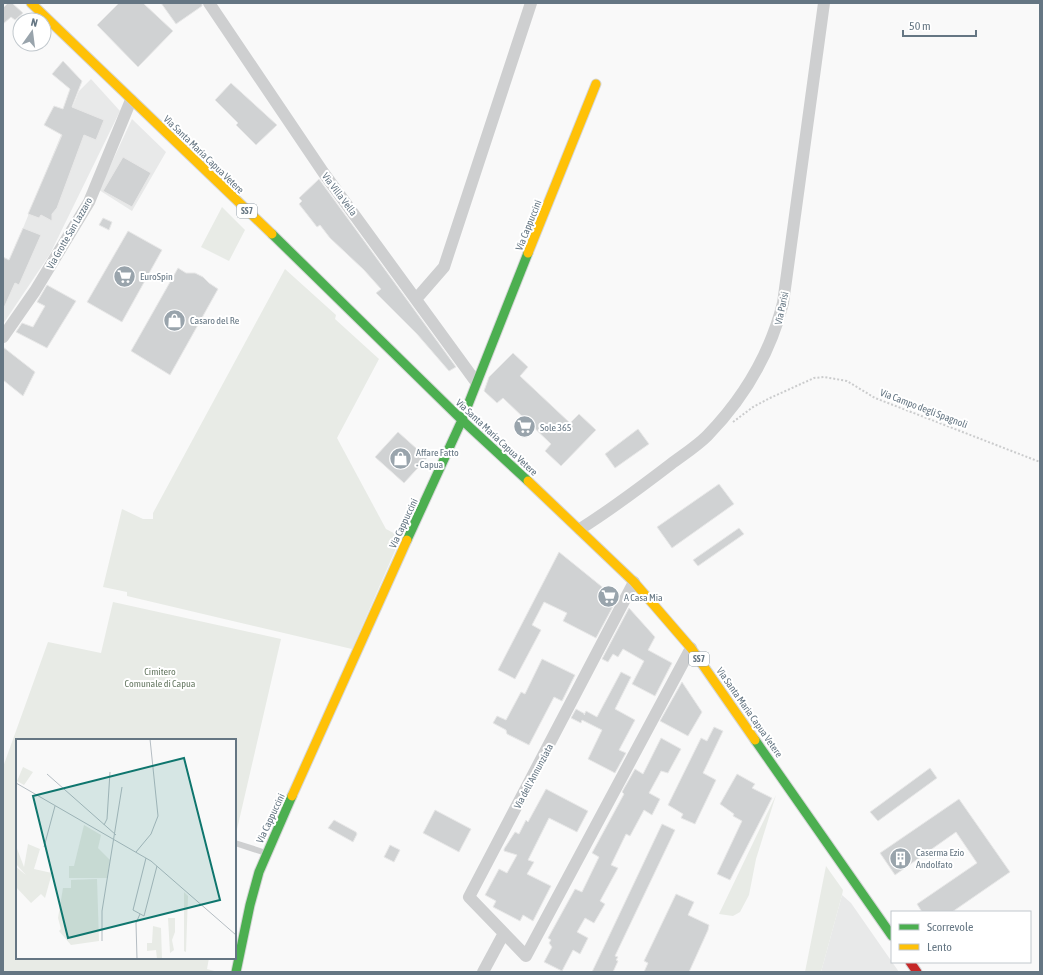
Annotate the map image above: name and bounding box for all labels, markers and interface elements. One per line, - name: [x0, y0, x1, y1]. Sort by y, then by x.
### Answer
- north arrow: [12, 12, 52, 52]
- scale bar: [903, 12, 976, 38]
- text: N: [30, 16, 39, 29]
- text: 50 m: [909, 19, 931, 33]
- street label: Via Santa Maria Capua Vetere: [161, 113, 246, 196]
- street label: Via Villa Vella: [320, 171, 359, 218]
- street label: Via Grotte San Lazzaro: [44, 195, 95, 271]
- street label: Via Cappuccini: [513, 198, 544, 252]
- road number: SS7: [237, 204, 257, 218]
- supermarket icon: EuroSpin: [112, 263, 138, 289]
- place label: EuroSpin: [140, 271, 173, 282]
- street label: Via Parisi: [773, 291, 790, 326]
- shop icon: Casaro del Re: [162, 307, 188, 333]
- place label: Casaro del Re: [190, 315, 240, 326]
- street label: Via Campo degli Spagnoli: [879, 387, 969, 430]
- street label: Via Santa Maria Capua Vetere: [454, 397, 540, 478]
- supermarket icon: Sole 365: [512, 414, 538, 440]
- place label: Sole 365: [540, 422, 572, 433]
- shop icon: Affare Fatto - Capua: [388, 445, 414, 471]
- place label: Affare Fatto - Capua: [416, 447, 459, 470]
- street label: Via Cappuccini: [387, 497, 420, 550]
- supermarket icon: A Casa Mia: [595, 584, 621, 610]
- place label: A Casa Mia: [624, 592, 663, 603]
- road number: SS7: [689, 652, 709, 666]
- street label: Via Santa Maria Capua Vetere: [714, 665, 785, 760]
- park label: Cimitero Comunale di Capua: [125, 666, 196, 689]
- inset map: [16, 739, 236, 959]
- street label: Via dell'Annunziata: [512, 742, 555, 811]
- street label: Via Cappuccini: [254, 792, 287, 845]
- building icon: Caserma Ezio Andolfato: [888, 845, 914, 871]
- place label: Caserma Ezio Andolfato: [916, 847, 965, 870]
- legend: [891, 911, 1031, 963]
- text: Scorrevole: [927, 920, 974, 934]
- text: Lento: [927, 940, 952, 954]

